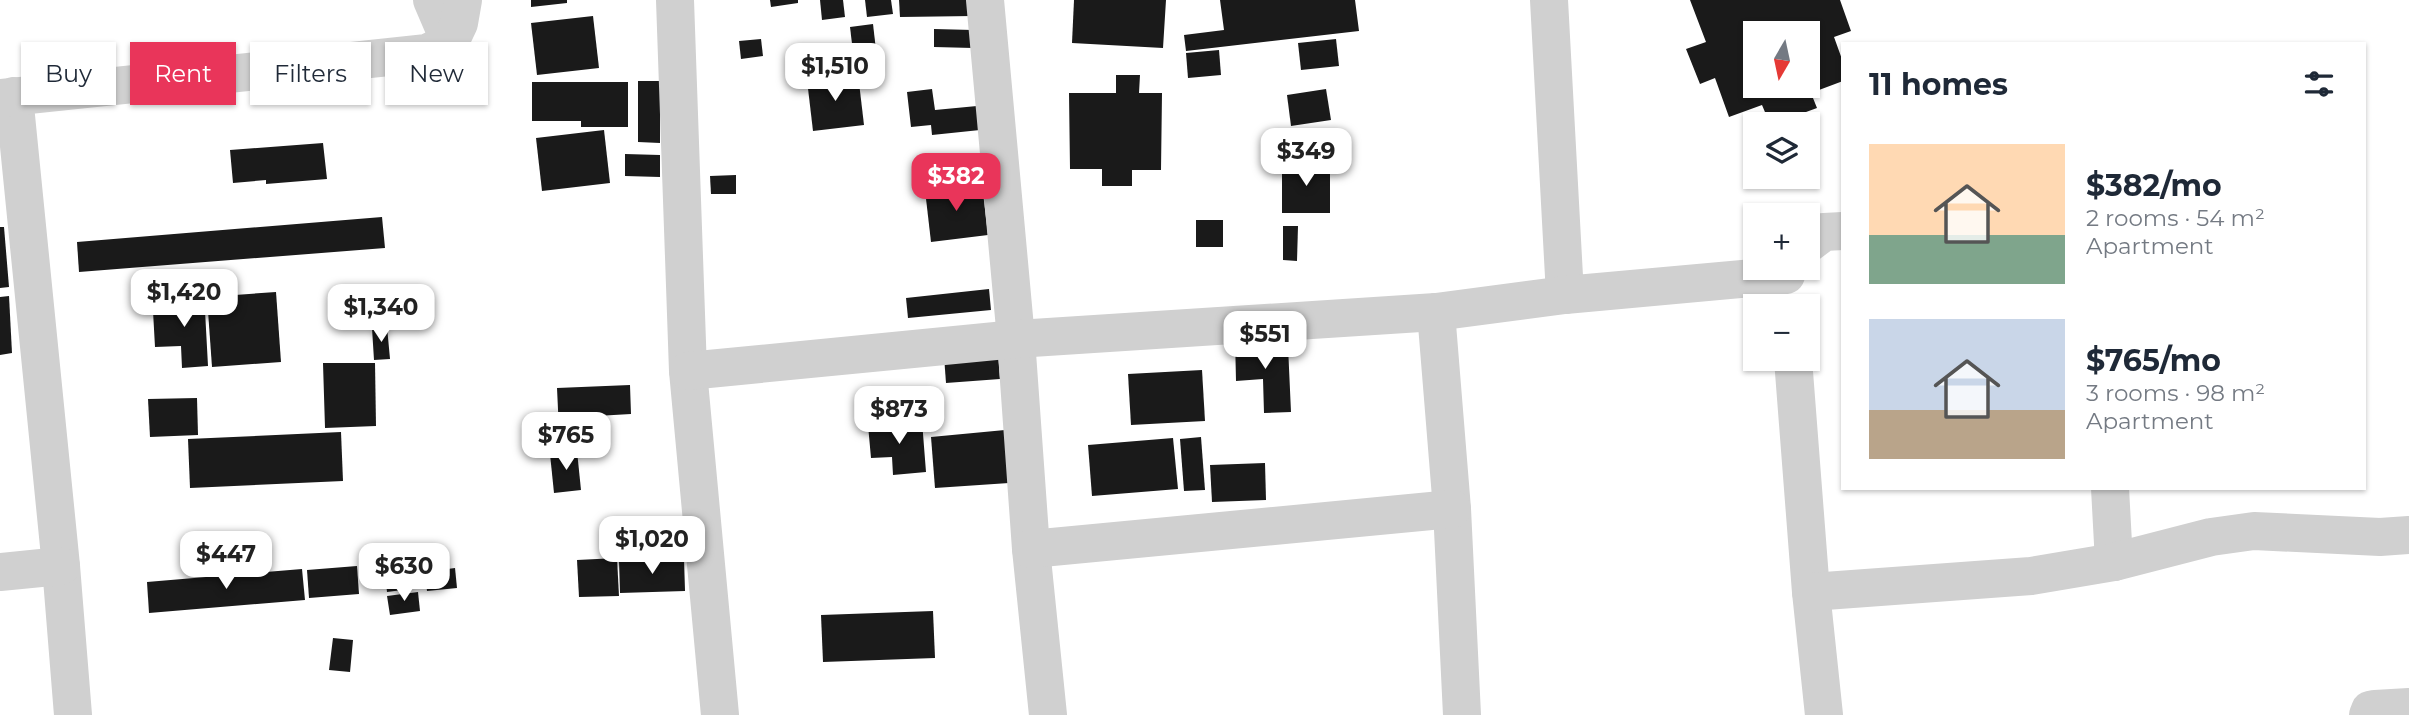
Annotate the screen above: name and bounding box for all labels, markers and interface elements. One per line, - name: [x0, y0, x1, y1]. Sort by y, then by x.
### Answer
- north arrow: [1743, 21, 1820, 98]
- map controls: [1743, 21, 1820, 371]
- chip: Buy: [21, 42, 116, 105]
- chip: Rent: [130, 42, 236, 105]
- chip: Filters: [250, 42, 371, 105]
- chip: New: [385, 42, 488, 105]
- pin: $1,510: [778, 43, 892, 103]
- text: $1,510: [801, 52, 869, 80]
- icon: filters: [2300, 65, 2338, 103]
- text: 11 homes: [1869, 66, 2008, 103]
- button: layers: [1743, 112, 1820, 189]
- pin: $349: [1265, 128, 1347, 188]
- text: $349: [1277, 137, 1335, 165]
- pin: $382: [915, 154, 997, 213]
- text: $382: [928, 162, 984, 190]
- text: $382/mo: [2086, 167, 2222, 204]
- icon: home: [1925, 172, 2009, 256]
- button: +: [1743, 203, 1820, 280]
- text: 2 rooms · 54 m²: [2086, 204, 2265, 232]
- text: Apartment: [2086, 232, 2214, 260]
- pin: $1,420: [127, 270, 241, 329]
- text: $1,420: [147, 278, 221, 306]
- pin: $1,340: [324, 284, 438, 344]
- text: $1,340: [344, 293, 418, 321]
- button: −: [1743, 294, 1820, 371]
- pin: $551: [1224, 312, 1306, 371]
- text: $551: [1240, 320, 1290, 348]
- text: $765/mo: [2086, 342, 2221, 379]
- icon: home: [1925, 347, 2009, 431]
- text: 3 rooms · 98 m²: [2086, 379, 2265, 407]
- pin: $873: [858, 386, 940, 446]
- text: $873: [870, 395, 928, 423]
- text: Apartment: [2086, 407, 2214, 435]
- pin: $765: [525, 412, 607, 472]
- text: $765: [538, 421, 594, 449]
- pin: $1,020: [595, 516, 709, 576]
- text: $1,020: [615, 525, 689, 553]
- pin: $447: [185, 532, 267, 591]
- text: $447: [196, 540, 256, 568]
- pin: $630: [363, 544, 445, 603]
- text: $630: [375, 552, 433, 580]

